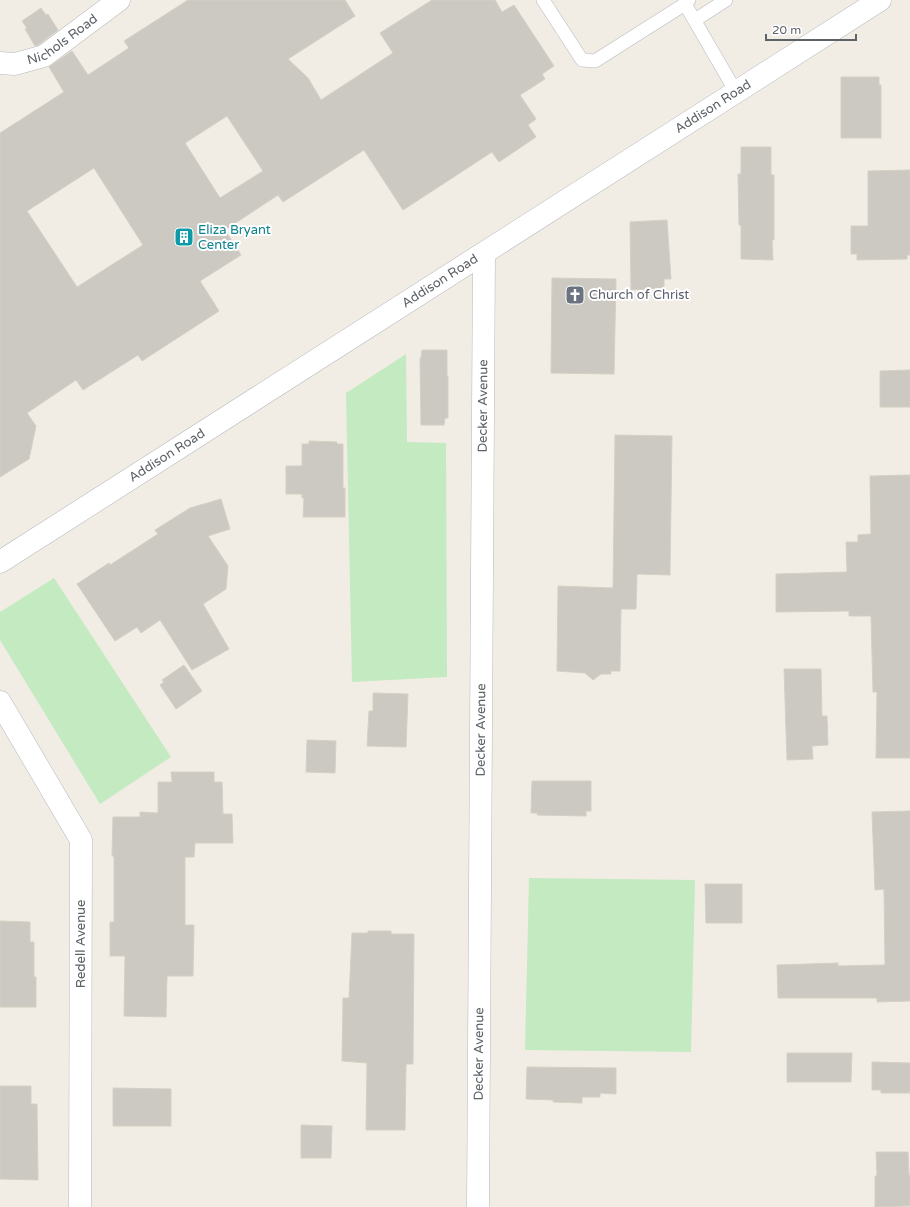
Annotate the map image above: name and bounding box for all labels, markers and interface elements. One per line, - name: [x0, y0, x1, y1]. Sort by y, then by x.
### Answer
- street label: Nichols Road: [25, 11, 101, 68]
- scale bar: [766, 16, 856, 42]
- text: 20 m: [772, 23, 801, 37]
- street label: Addison Road: [672, 76, 754, 137]
- place label: Eliza Bryant Center: [198, 222, 271, 253]
- building icon: Eliza Bryant Center: [173, 226, 195, 248]
- street label: Addison Road: [399, 251, 481, 311]
- church icon: Church of Christ: [564, 284, 586, 306]
- place label: Church of Christ: [589, 287, 689, 303]
- street label: Decker Avenue: [475, 359, 491, 453]
- street label: Addison Road: [126, 425, 208, 486]
- street label: Decker Avenue: [473, 683, 489, 777]
- street label: Redell Avenue: [73, 900, 89, 988]
- street label: Decker Avenue: [471, 1007, 487, 1101]

